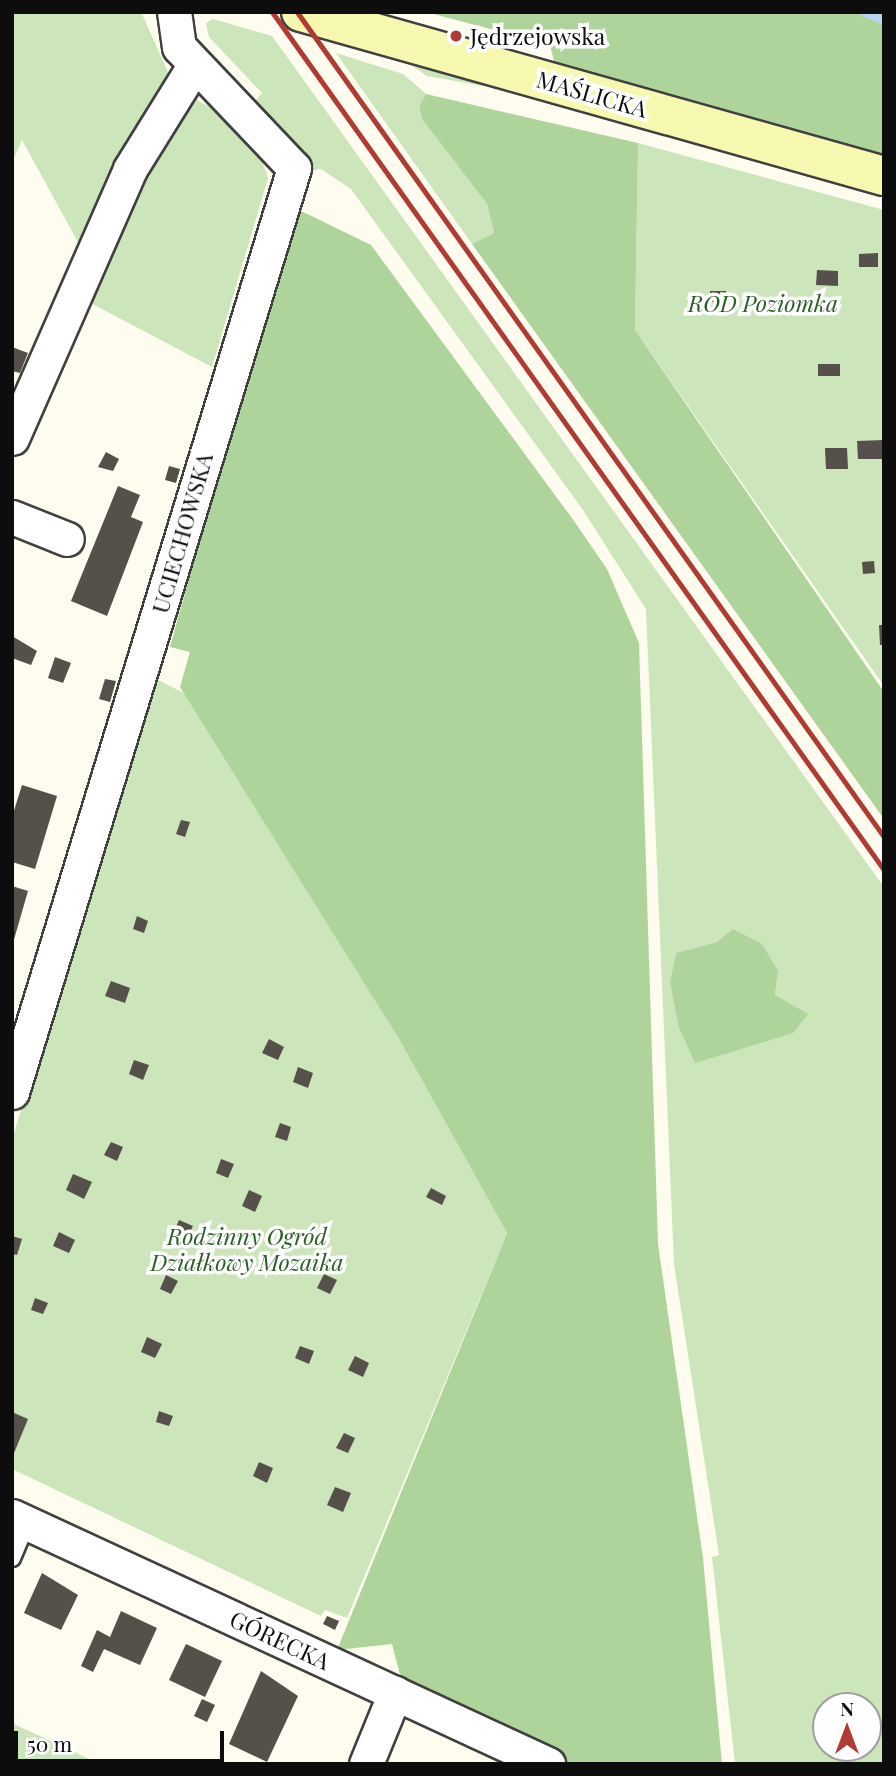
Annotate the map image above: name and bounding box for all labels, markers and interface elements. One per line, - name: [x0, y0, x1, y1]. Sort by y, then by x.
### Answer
- place label: Jędrzejowska: [470, 22, 605, 50]
- marker: Jędrzejowska: [448, 28, 464, 44]
- street label: MAŚLICKA: [534, 65, 650, 123]
- park label: ROD Poziomka: [688, 289, 838, 317]
- street label: UCIECHOWSKA: [146, 450, 218, 616]
- park label: Rodzinny Ogród Działkowy Mozaika: [150, 1222, 344, 1276]
- street label: GÓRECKA: [226, 1605, 334, 1675]
- north arrow: [812, 1692, 882, 1762]
- text: N: [840, 1695, 854, 1721]
- scale bar: [18, 1716, 228, 1760]
- text: 50 m: [27, 1729, 72, 1757]

